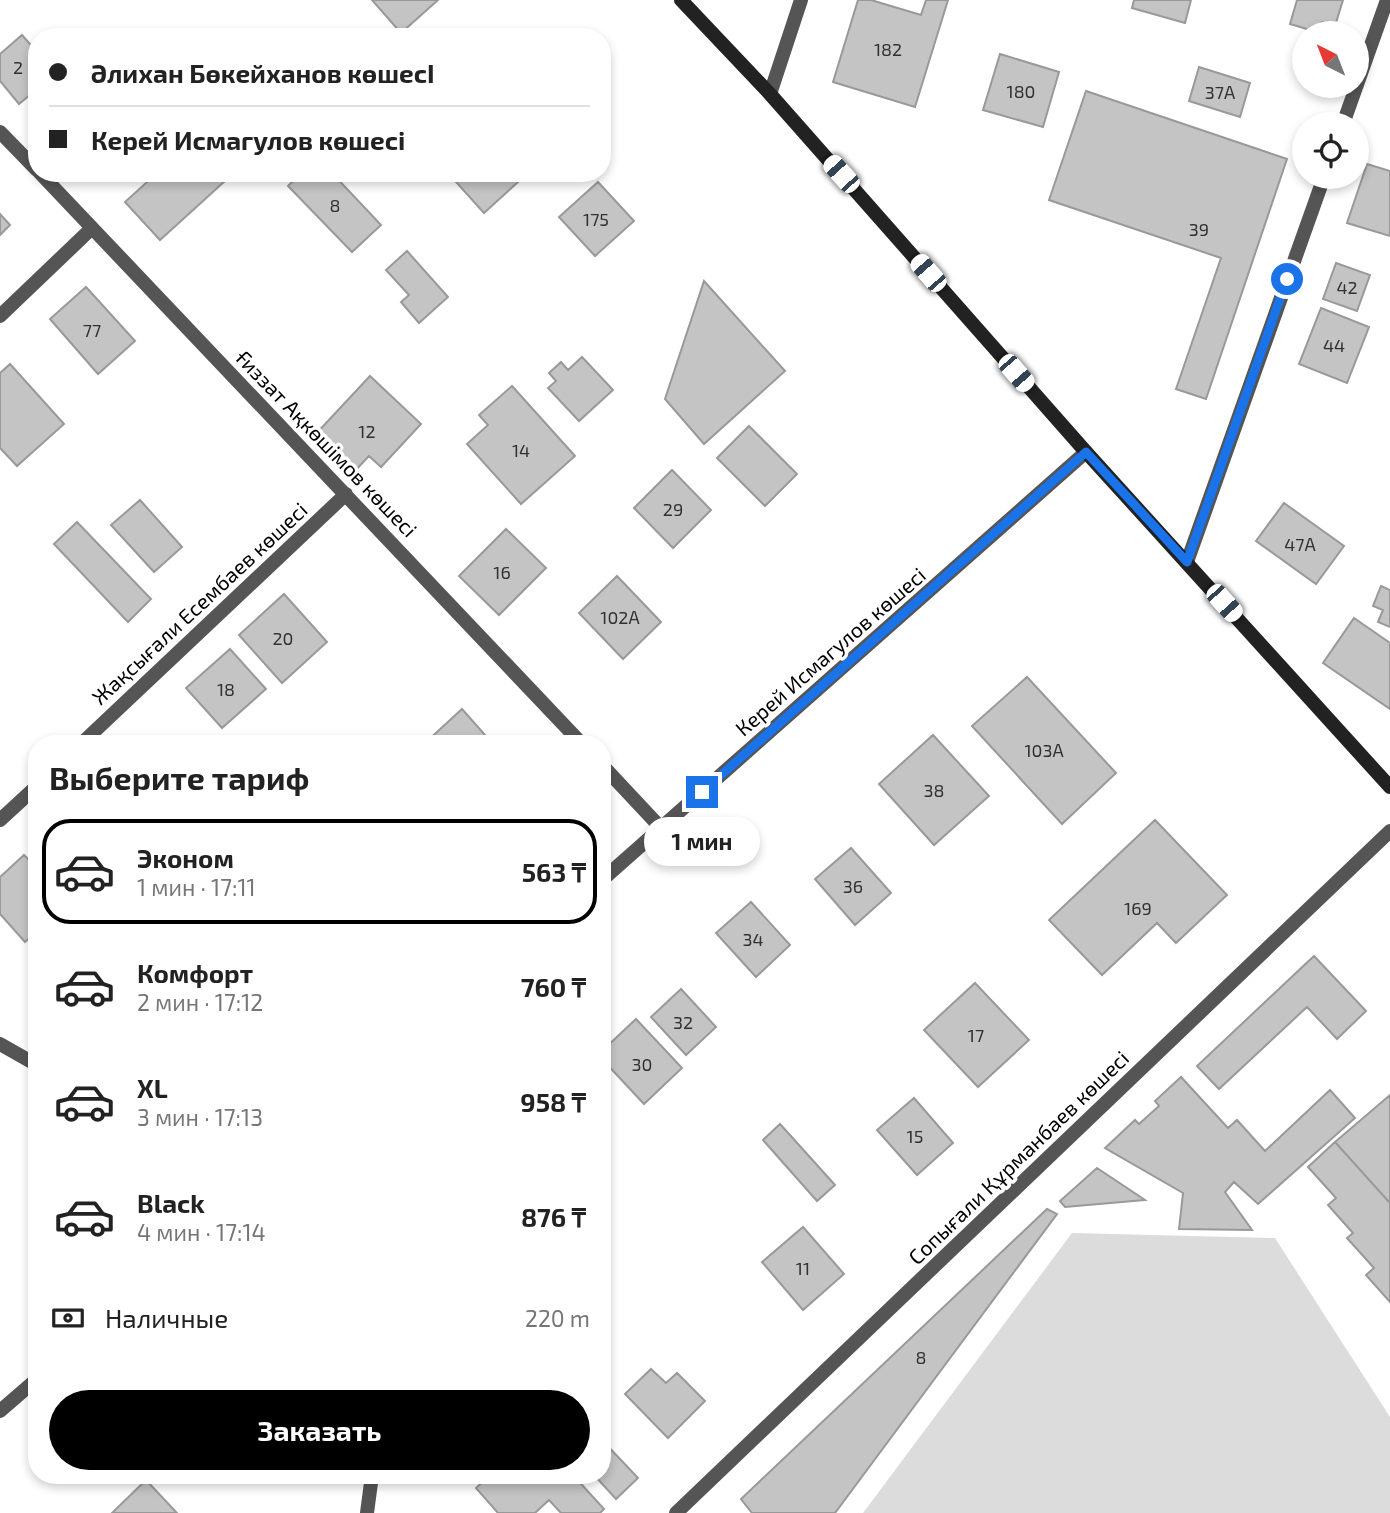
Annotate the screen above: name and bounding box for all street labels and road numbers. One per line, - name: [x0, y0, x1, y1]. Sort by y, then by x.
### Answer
- street label: Ғиззат Ақкөшімов көшесi: [231, 344, 423, 542]
- street label: Жақсығали Есембаев көшесi: [86, 497, 312, 709]
- street label: Керей Исмагулов көшесі: [730, 562, 931, 741]
- street label: Сопығали Құрманбаев көшесі: [903, 1045, 1133, 1269]

